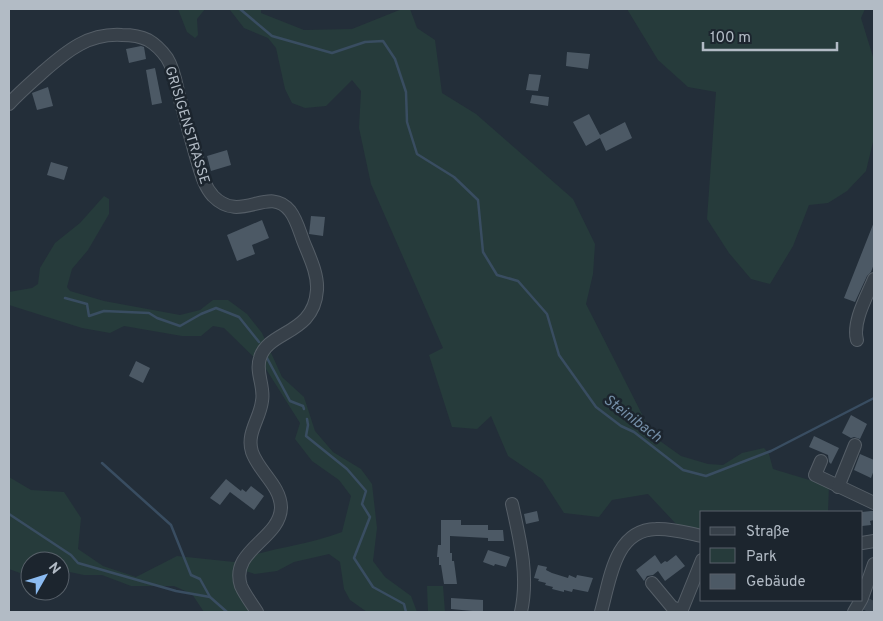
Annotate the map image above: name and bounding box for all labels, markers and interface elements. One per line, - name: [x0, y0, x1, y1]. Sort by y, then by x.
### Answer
- scale bar: [703, 20, 837, 52]
- text: 100 m: [710, 29, 751, 48]
- street label: GRISIGENSTRASSE: [161, 64, 213, 187]
- water label: Steinibach: [599, 391, 665, 447]
- legend: [700, 511, 863, 601]
- text: Straße: [746, 523, 790, 542]
- text: Park: [746, 548, 777, 567]
- north arrow: [20, 551, 70, 601]
- text: N: [44, 560, 64, 578]
- text: Gebäude: [746, 573, 806, 592]

